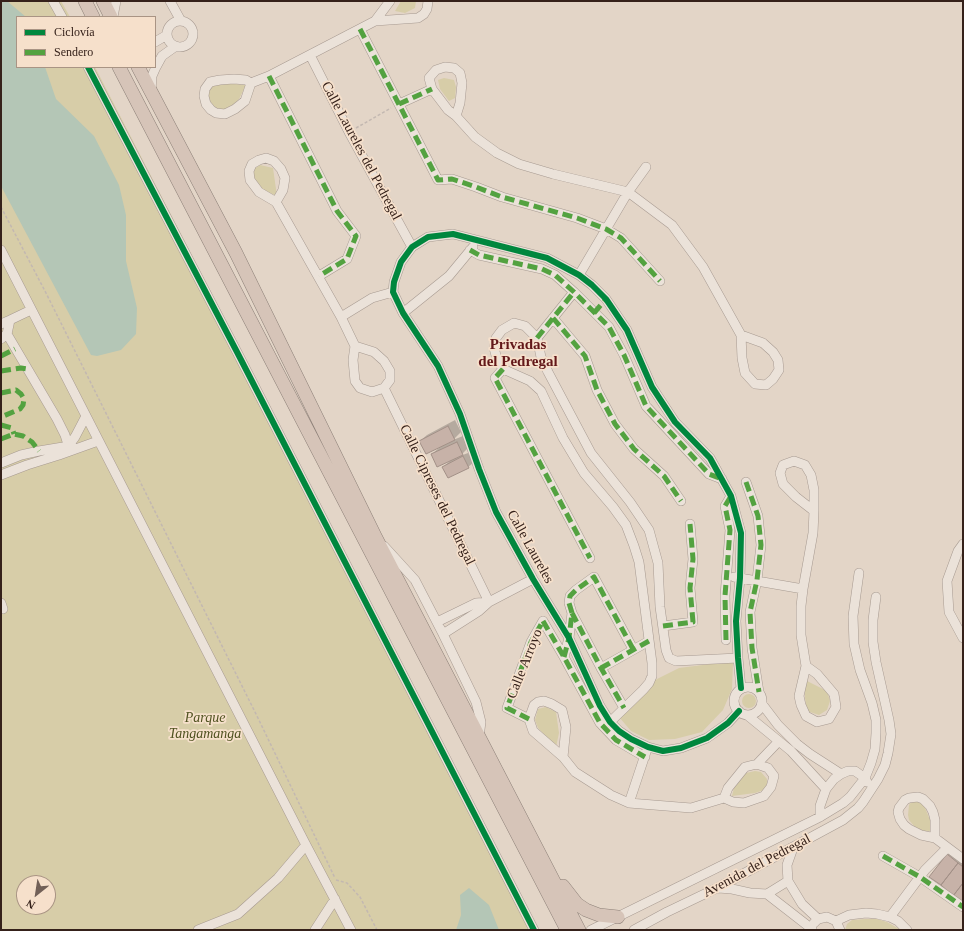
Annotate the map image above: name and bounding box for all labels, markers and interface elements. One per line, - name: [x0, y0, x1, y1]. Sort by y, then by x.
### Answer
- legend: [16, 16, 156, 68]
- text: Ciclovía: [54, 25, 95, 39]
- text: Sendero: [54, 45, 93, 59]
- street label: Calle Laureles del Pedregal: [317, 79, 405, 223]
- district label: Privadas del Pedregal: [478, 336, 558, 371]
- street label: Calle Cipreses del Pedregal: [396, 422, 478, 568]
- street label: Calle Laureles: [503, 507, 557, 587]
- street label: Calle Arroyo: [503, 627, 547, 701]
- park label: Parque Tangamanga: [169, 710, 241, 742]
- street label: Avenida del Pedregal: [700, 831, 814, 901]
- north arrow: [16, 875, 56, 915]
- text: N: [24, 897, 37, 912]

